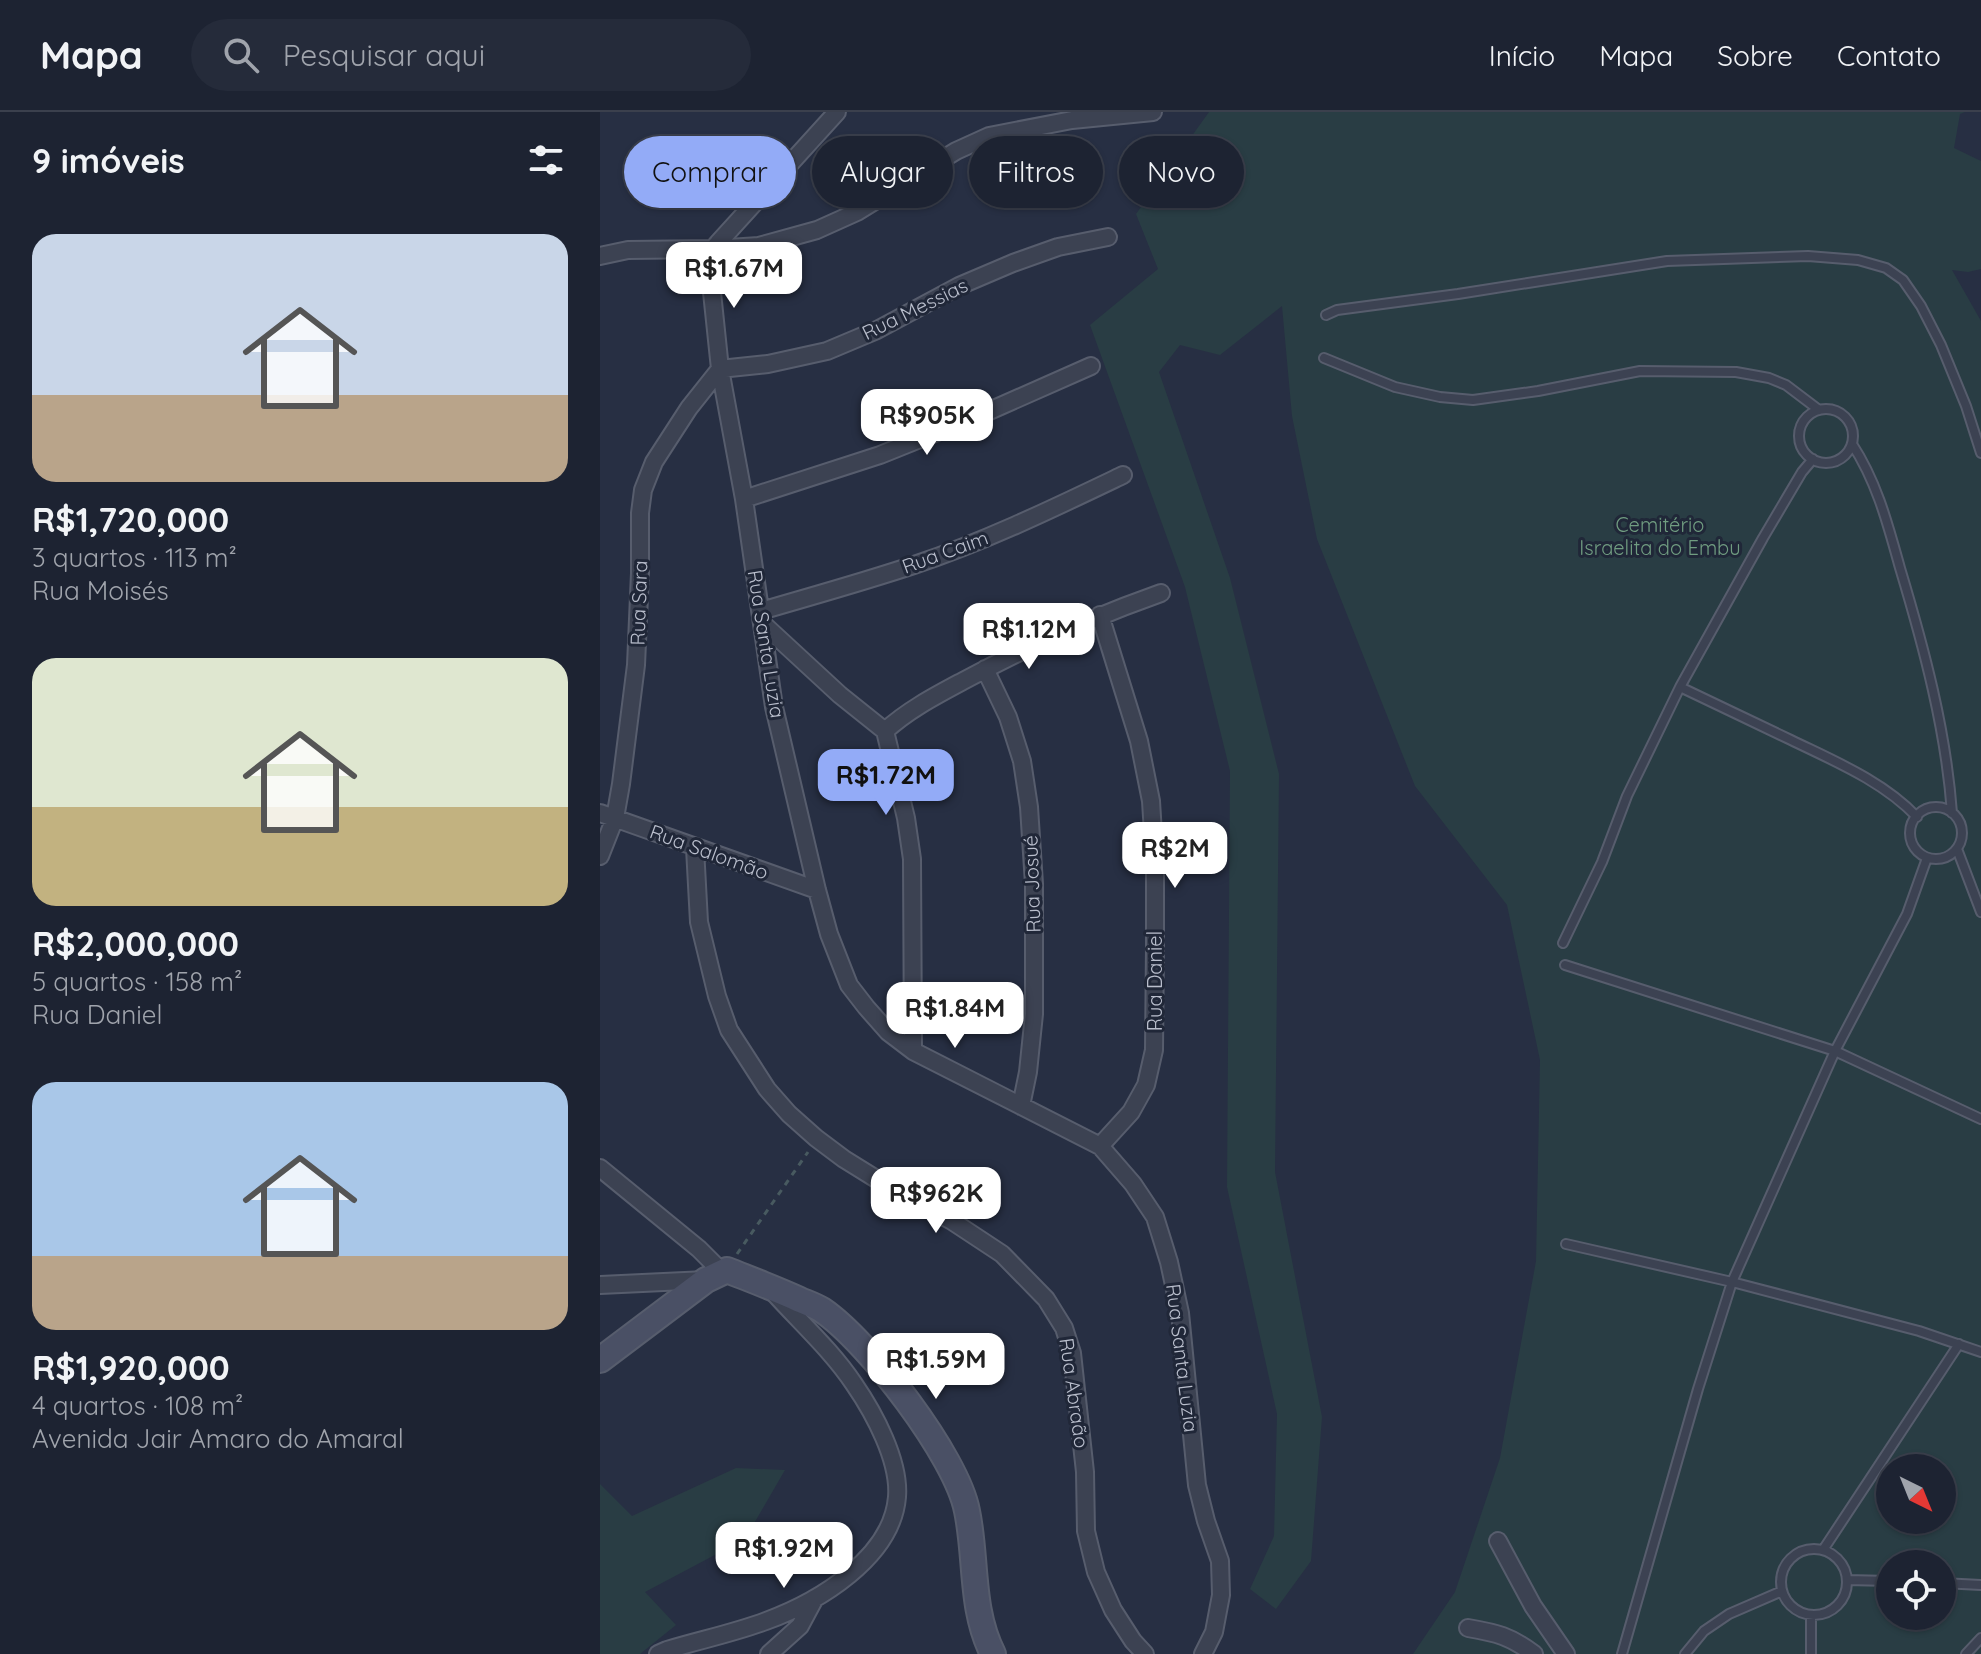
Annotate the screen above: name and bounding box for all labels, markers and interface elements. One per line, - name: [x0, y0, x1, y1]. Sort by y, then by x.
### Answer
- search box: [191, 19, 751, 91]
- text: Mapa: [40, 31, 143, 79]
- icon: search: [219, 33, 263, 77]
- text: Pesquisar aqui: [283, 36, 485, 74]
- text: Início: [1489, 38, 1555, 73]
- text: Mapa: [1599, 38, 1673, 73]
- text: Sobre: [1717, 38, 1793, 73]
- text: Contato: [1837, 38, 1941, 73]
- chip: Comprar: [624, 136, 796, 208]
- chip: Alugar: [812, 136, 953, 208]
- chip: Filtros: [969, 136, 1103, 208]
- chip: Novo: [1119, 136, 1244, 208]
- icon: filters: [524, 138, 568, 182]
- text: 9 imóveis: [32, 139, 185, 182]
- pin: R$1.67M: [660, 242, 808, 310]
- text: R$1.67M: [684, 251, 784, 284]
- street label: Rua Messias: [858, 272, 972, 345]
- icon: home: [228, 286, 372, 430]
- pin: R$905K: [862, 389, 992, 457]
- text: R$905K: [879, 398, 975, 431]
- text: R$1,720,000: [32, 498, 229, 541]
- park label: Cemitério Israelita do Embu: [1579, 512, 1741, 560]
- street label: Rua Caim: [898, 524, 991, 579]
- text: 3 quartos · 113 m²: [32, 541, 237, 574]
- street label: Rua Sara: [625, 560, 652, 646]
- street label: Rua Santa Luzia: [742, 568, 791, 720]
- text: Rua Moisés: [32, 574, 169, 607]
- pin: R$1.12M: [955, 603, 1103, 671]
- text: R$1.12M: [982, 612, 1076, 645]
- icon: home: [228, 710, 372, 854]
- pin: R$1.72M: [812, 749, 960, 817]
- text: R$1.72M: [836, 758, 936, 791]
- street label: Rua Salomão: [646, 819, 772, 885]
- pin: R$2M: [1128, 822, 1222, 890]
- text: R$2M: [1140, 831, 1210, 864]
- street label: Rua Josué: [1017, 835, 1046, 933]
- text: R$2,000,000: [32, 922, 239, 965]
- street label: Rua Daniel: [1142, 931, 1167, 1031]
- text: 5 quartos · 158 m²: [32, 965, 242, 998]
- pin: R$1.84M: [881, 982, 1029, 1050]
- text: R$1.84M: [905, 991, 1005, 1024]
- text: Rua Daniel: [32, 998, 163, 1031]
- icon: home: [228, 1134, 372, 1278]
- pin: R$962K: [871, 1167, 1001, 1235]
- text: R$962K: [889, 1176, 983, 1209]
- street label: Rua Santa Luzia: [1161, 1282, 1204, 1434]
- pin: R$1.59M: [862, 1333, 1010, 1401]
- street label: Rua Abraão: [1054, 1336, 1095, 1450]
- text: R$1.59M: [885, 1342, 987, 1375]
- text: R$1,920,000: [32, 1346, 230, 1389]
- text: 4 quartos · 108 m²: [32, 1389, 243, 1422]
- text: Avenida Jair Amaro do Amaral: [32, 1422, 404, 1455]
- north arrow: [1876, 1454, 1956, 1534]
- map controls: [1876, 1454, 1956, 1630]
- pin: R$1.92M: [710, 1522, 858, 1590]
- text: R$1.92M: [734, 1531, 834, 1564]
- button: locate: [1876, 1550, 1956, 1630]

